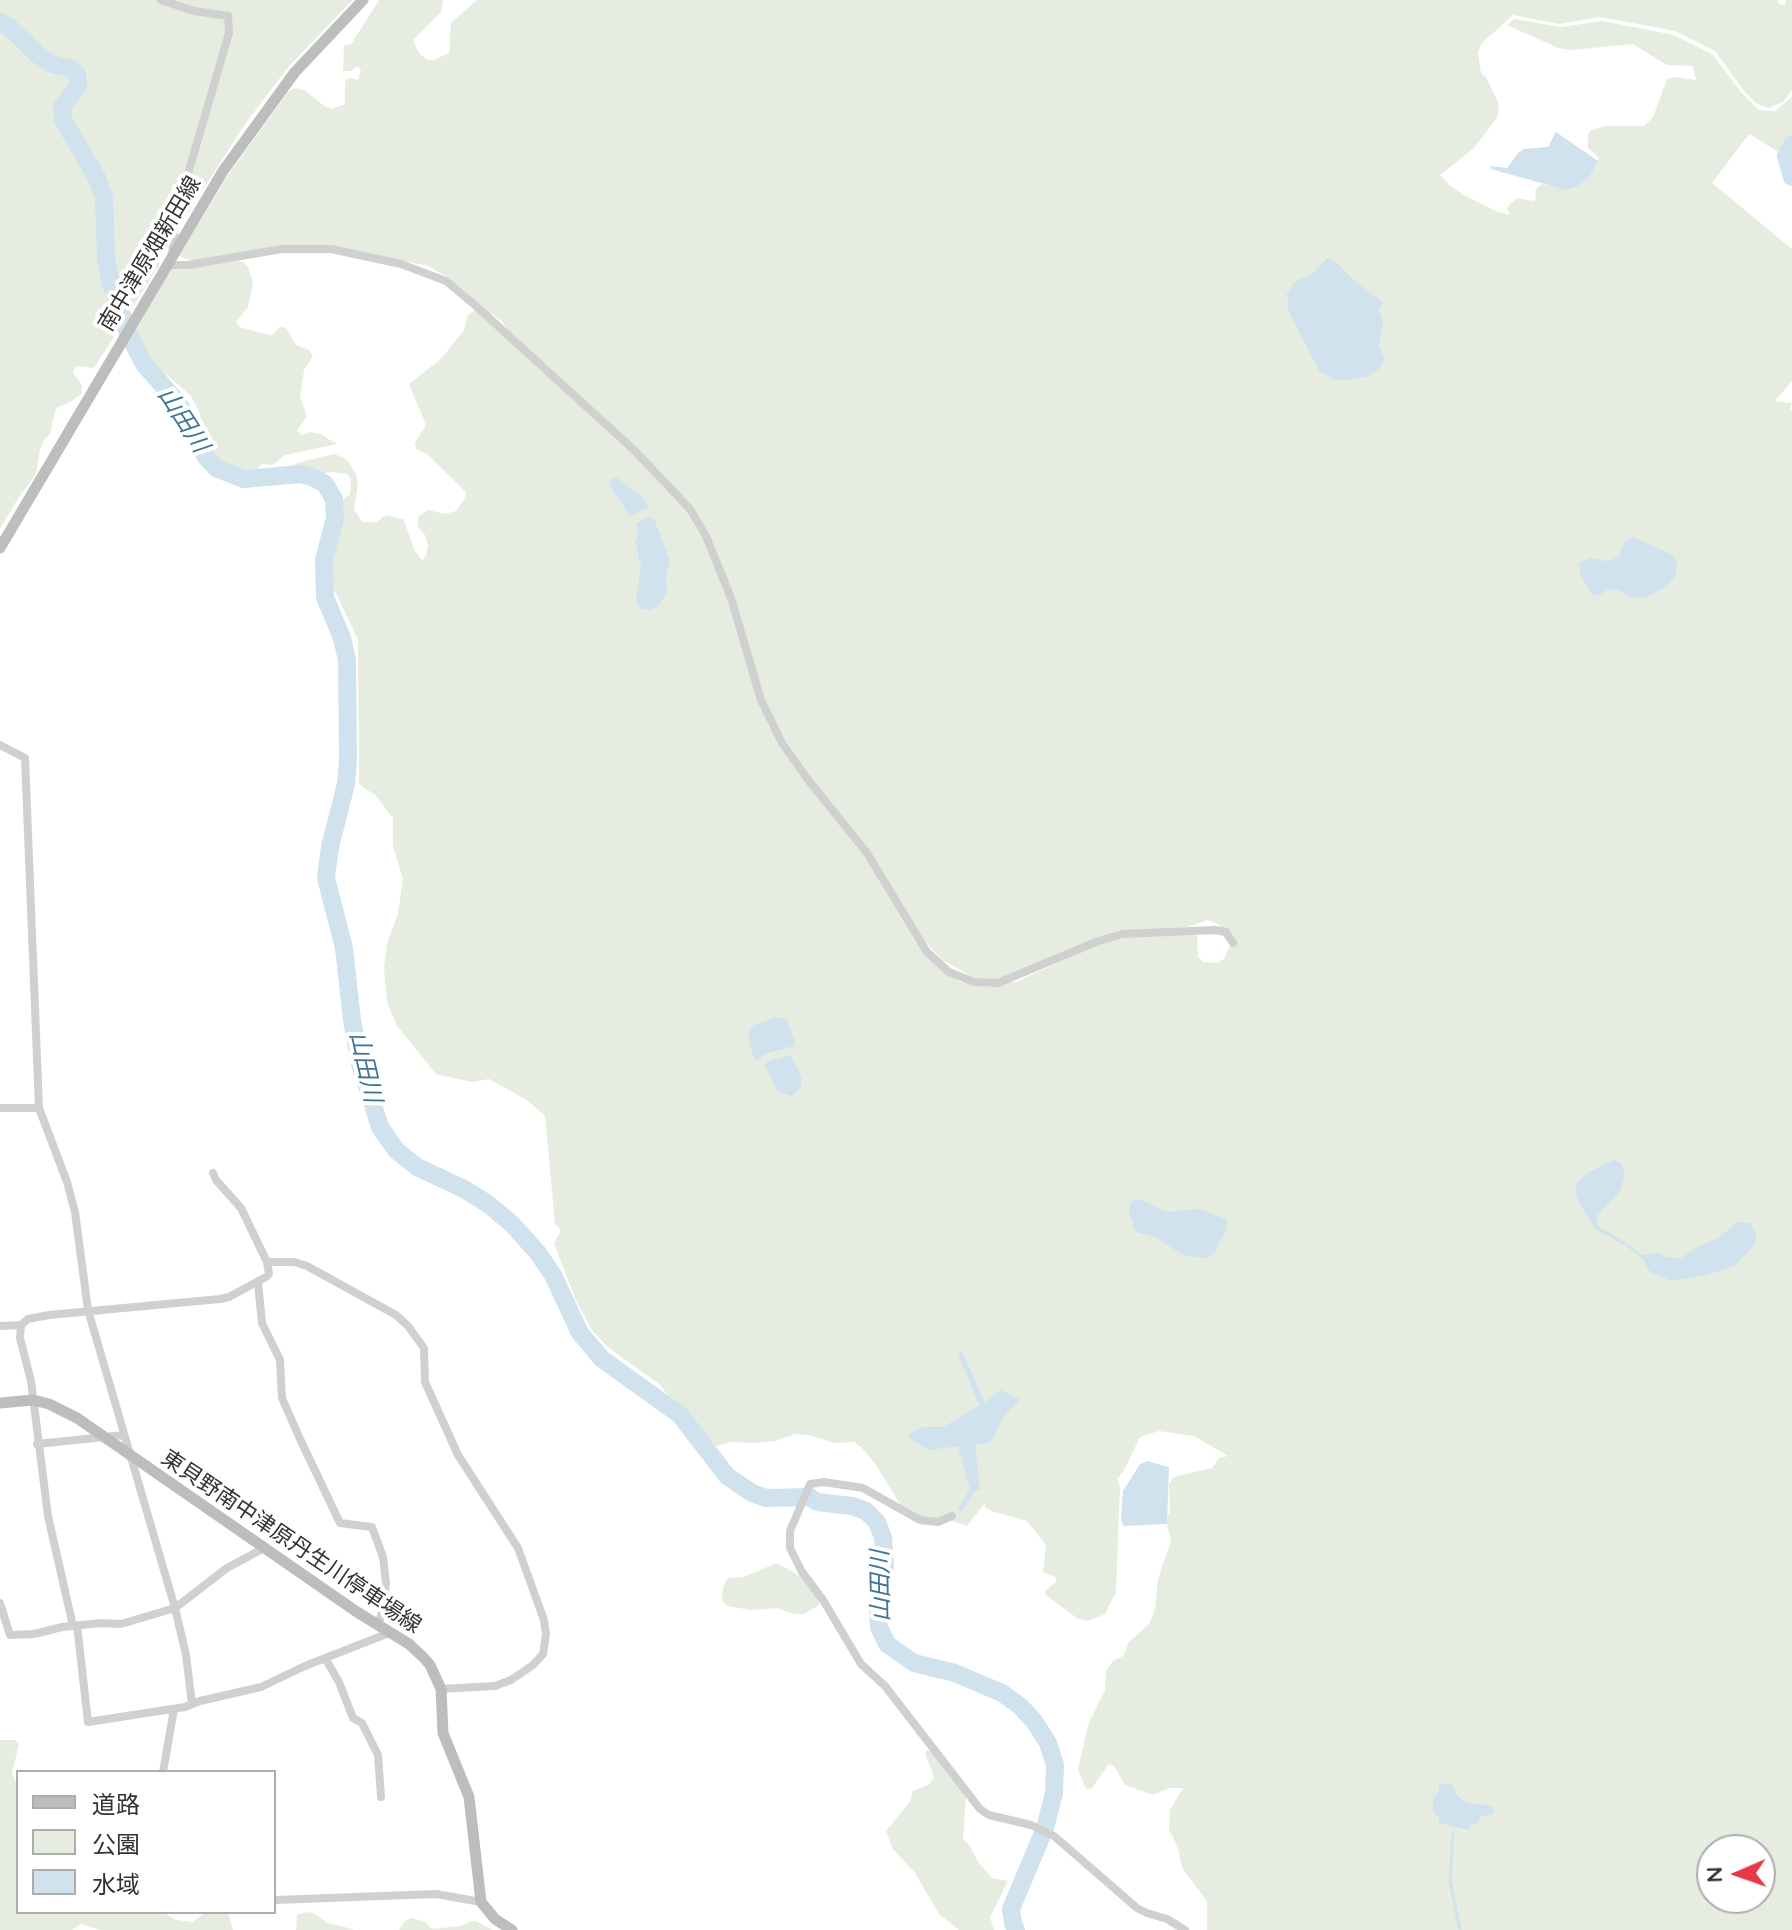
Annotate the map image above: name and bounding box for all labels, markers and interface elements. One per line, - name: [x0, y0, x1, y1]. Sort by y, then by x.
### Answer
- street label: 南中津原畑新田線: [93, 172, 207, 336]
- water label: 山田川: [151, 382, 215, 458]
- water label: 山田川: [343, 1029, 387, 1105]
- street label: 東貝野南中津原丹生川停車場線: [156, 1445, 426, 1639]
- water label: 山田川: [866, 1550, 896, 1622]
- legend: [16, 1770, 276, 1914]
- text: 道路: [92, 1789, 140, 1819]
- text: 公園: [92, 1829, 140, 1859]
- north arrow: [1696, 1834, 1776, 1914]
- text: N: [1700, 1866, 1728, 1883]
- text: 水域: [92, 1869, 140, 1899]

